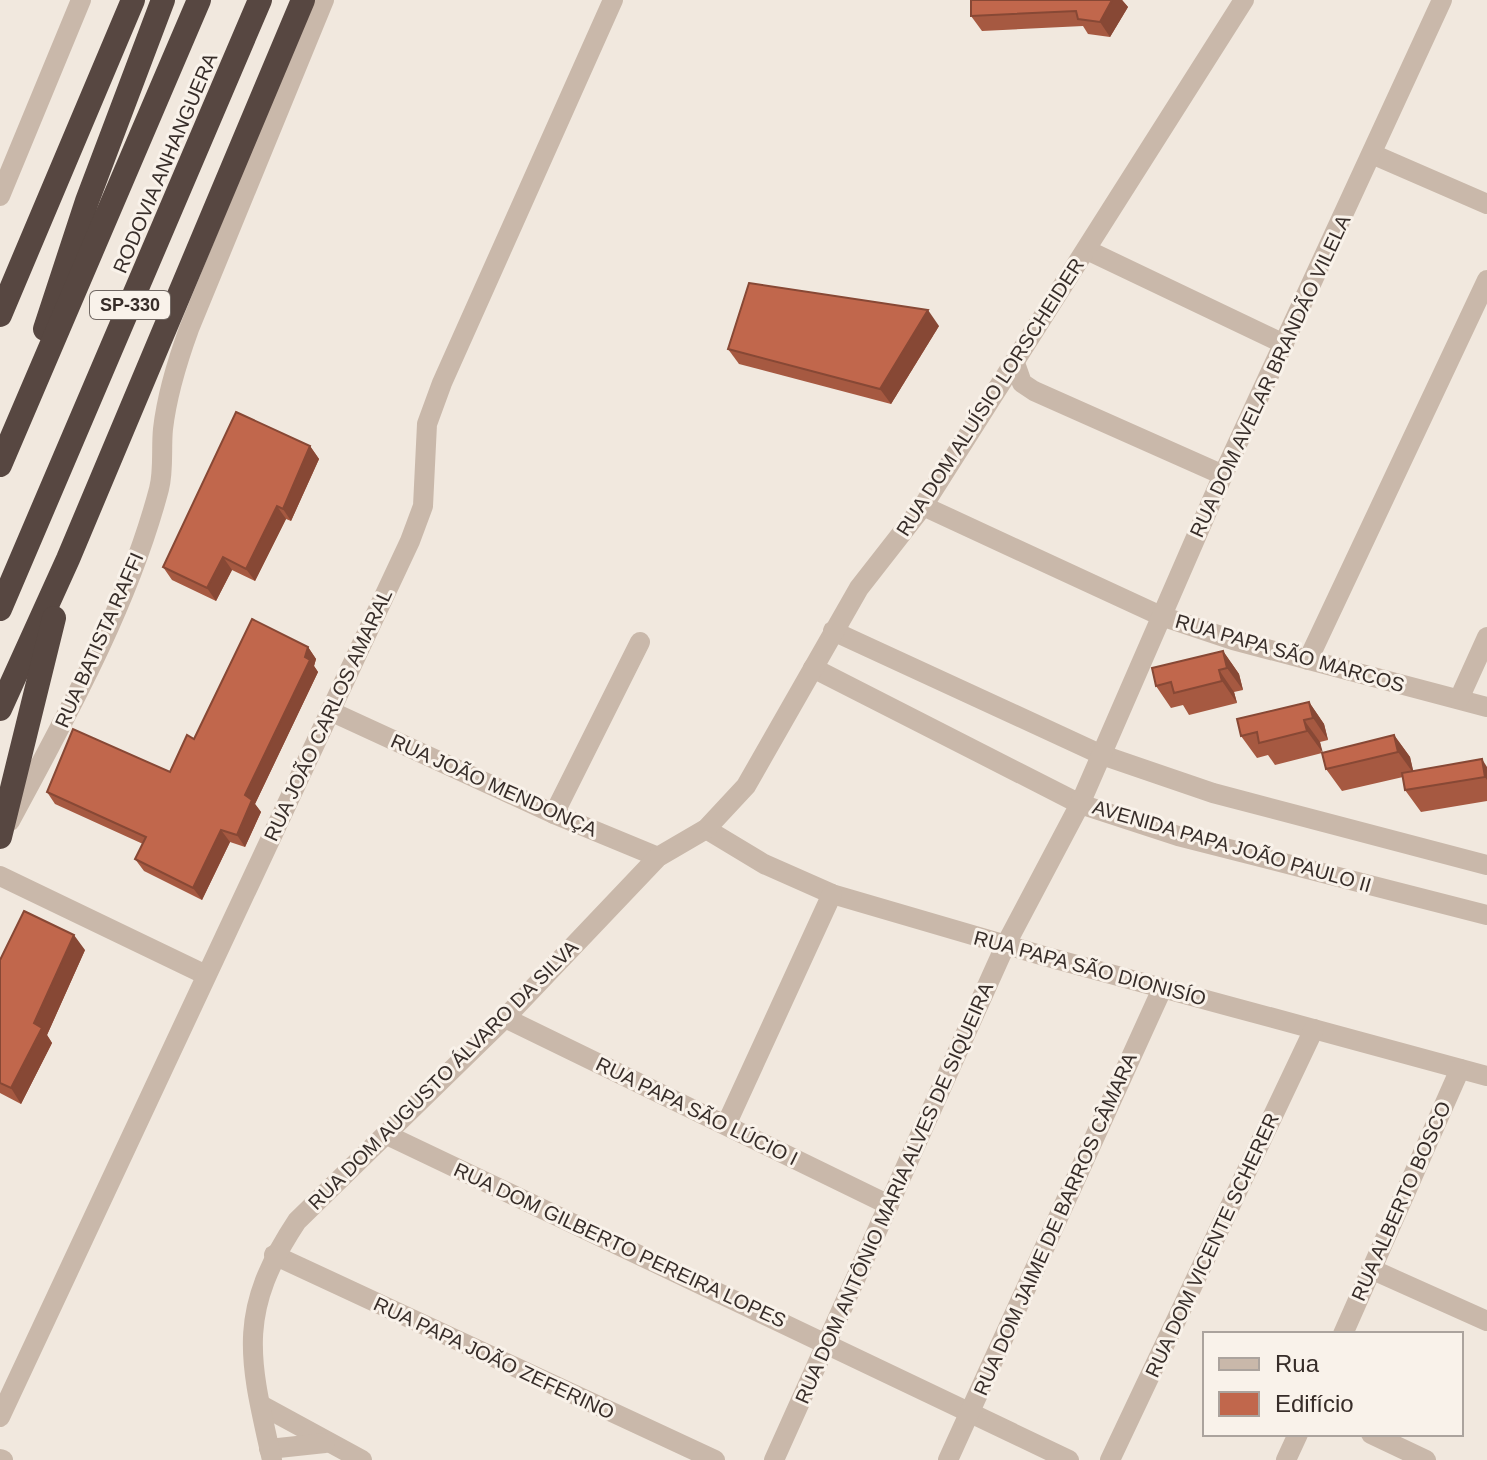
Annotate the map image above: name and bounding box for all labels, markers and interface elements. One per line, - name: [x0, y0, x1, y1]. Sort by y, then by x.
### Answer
- street label: RODOVIA ANHANGUERA: [109, 49, 222, 276]
- street label: RUA DOM AVELAR BRANDÃO VILELA: [1185, 210, 1355, 541]
- street label: RUA DOM ALUÍSIO LORSCHEIDER: [892, 254, 1088, 540]
- road number: SP-330: [90, 291, 170, 319]
- street label: RUA BATISTA RAFFI: [50, 549, 148, 731]
- street label: RUA JOÃO CARLOS AMARAL: [259, 585, 396, 845]
- street label: RUA PAPA SÃO MARCOS: [1173, 609, 1407, 696]
- street label: RUA JOÃO MENDONÇA: [388, 729, 602, 841]
- street label: AVENIDA PAPA JOÃO PAULO II: [1090, 795, 1374, 896]
- street label: RUA PAPA SÃO DIONISÍO: [972, 925, 1209, 1010]
- street label: RUA DOM AUGUSTO ÁLVARO DA SILVA: [304, 935, 583, 1214]
- street label: RUA DOM ANTÔNIO MARIA ALVES DE SIQUEIRA: [791, 978, 998, 1407]
- street label: RUA DOM JAIME DE BARROS CÂMARA: [969, 1049, 1141, 1399]
- street label: RUA PAPA SÃO LÚCIO I: [593, 1052, 802, 1169]
- street label: RUA ALBERTO BOSCO: [1347, 1098, 1455, 1304]
- street label: RUA DOM VICENTE SCHERER: [1141, 1109, 1283, 1381]
- street label: RUA DOM GILBERTO PEREIRA LOPES: [450, 1158, 790, 1332]
- street label: RUA PAPA JOÃO ZEFERINO: [370, 1292, 618, 1423]
- legend: [1203, 1332, 1463, 1436]
- text: Rua: [1275, 1350, 1320, 1377]
- text: Edifício: [1275, 1390, 1354, 1417]

